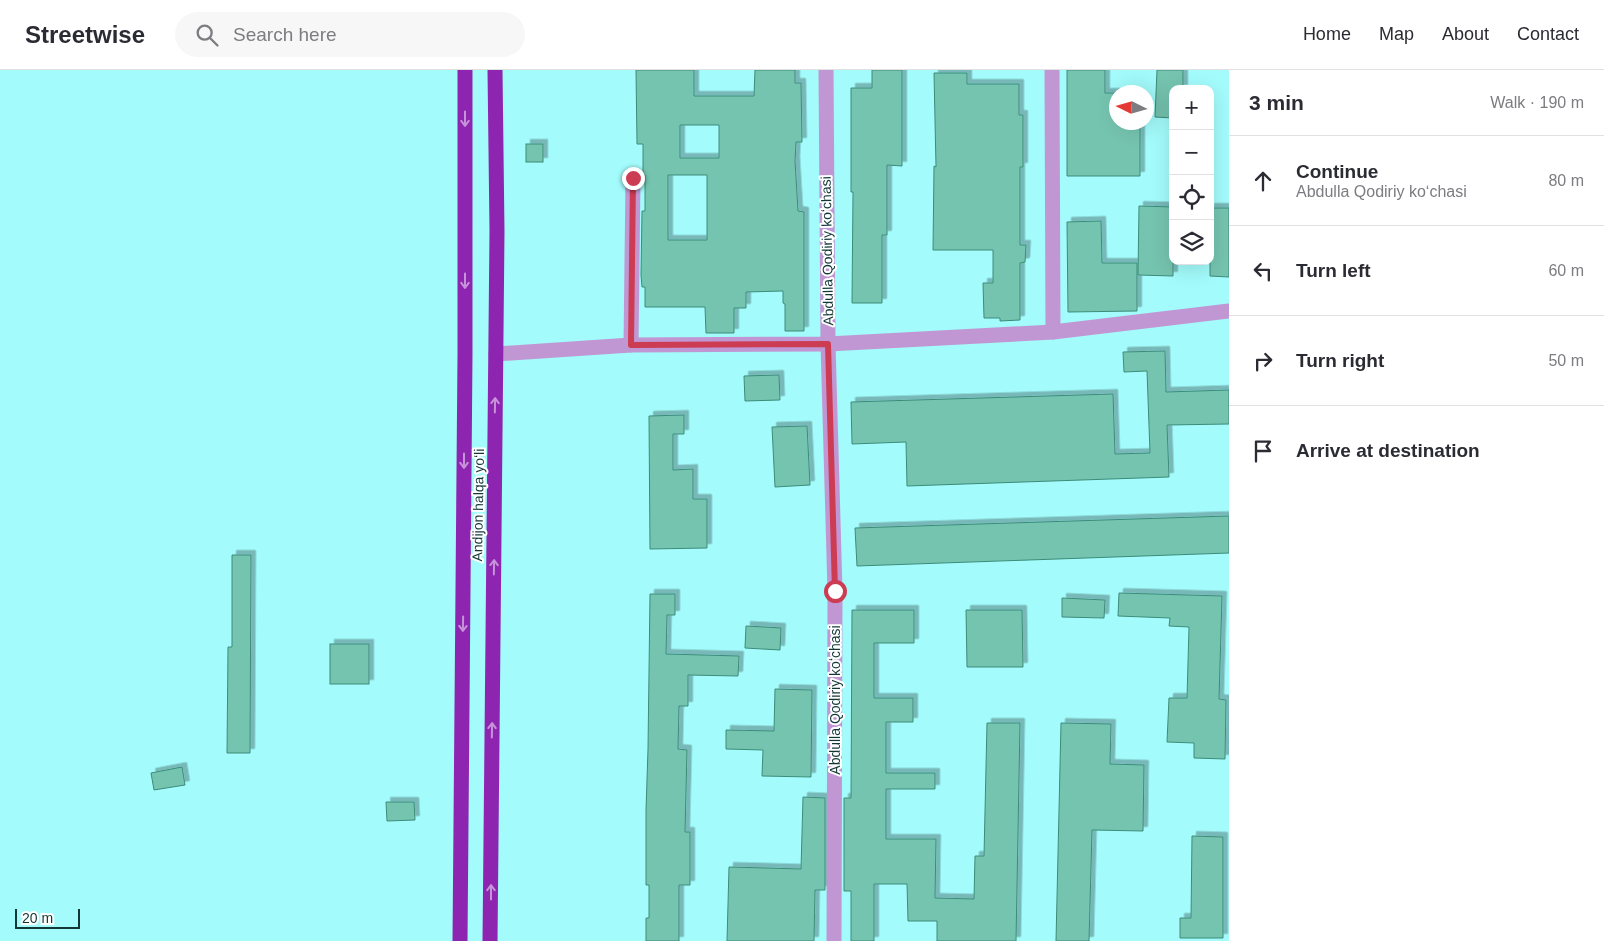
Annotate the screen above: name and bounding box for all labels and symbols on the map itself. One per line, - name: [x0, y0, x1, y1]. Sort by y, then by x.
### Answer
- north arrow: [1109, 85, 1154, 130]
- one-way arrow: [460, 110, 470, 126]
- route end: [622, 167, 645, 190]
- street label: Abdulla Qodiriy koʻchasi: [818, 176, 836, 326]
- one-way arrow: [460, 272, 470, 289]
- one-way arrow: [490, 397, 500, 414]
- street label: Andijon halqa yo‘li: [469, 448, 487, 562]
- one-way arrow: [460, 453, 469, 469]
- one-way arrow: [489, 560, 498, 576]
- route start: [824, 580, 847, 603]
- one-way arrow: [458, 615, 468, 631]
- street label: Abdulla Qodiriy koʻchasi: [827, 625, 843, 775]
- one-way arrow: [487, 722, 497, 738]
- one-way arrow: [486, 885, 495, 901]
- scale bar: [15, 906, 80, 929]

